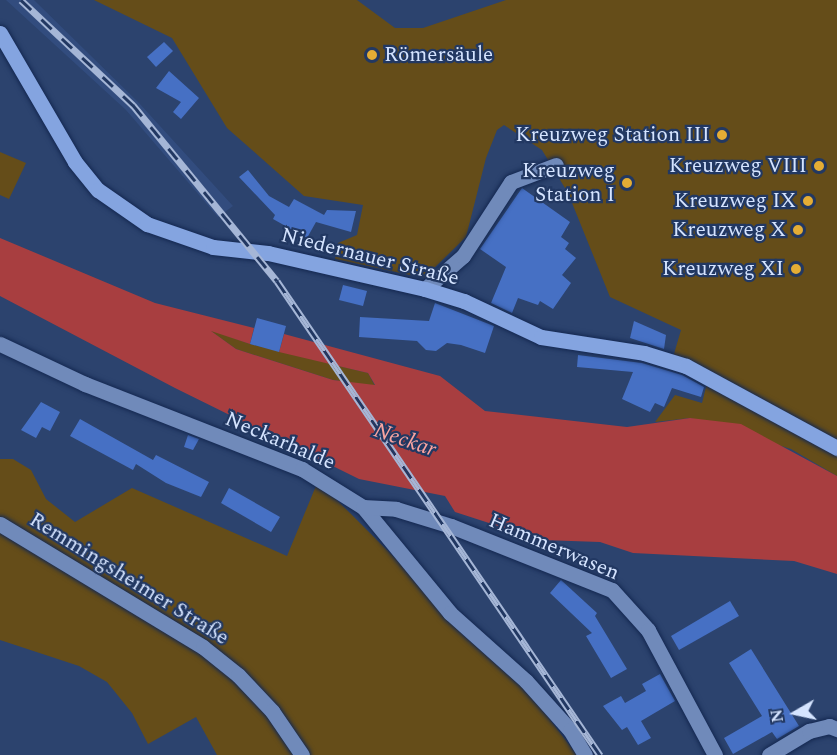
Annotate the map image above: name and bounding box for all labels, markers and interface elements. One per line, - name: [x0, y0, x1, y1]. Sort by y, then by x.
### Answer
- place label: Römersäule: [384, 42, 493, 68]
- marker: Römersäule: [365, 48, 379, 62]
- place label: Kreuzweg Station III: [515, 122, 710, 148]
- marker: Kreuzweg Station III: [715, 128, 729, 142]
- place label: Kreuzweg VIII: [669, 153, 807, 179]
- place label: Kreuzweg Station I: [522, 158, 615, 208]
- marker: Kreuzweg VIII: [812, 159, 826, 173]
- marker: Kreuzweg Station I: [620, 176, 634, 190]
- place label: Kreuzweg IX: [674, 188, 796, 214]
- marker: Kreuzweg IX: [801, 194, 815, 208]
- place label: Kreuzweg X: [672, 217, 786, 243]
- street label: Niedernauer Straße: [278, 223, 462, 291]
- marker: Kreuzweg X: [791, 223, 805, 237]
- place label: Kreuzweg XI: [662, 256, 784, 282]
- marker: Kreuzweg XI: [789, 262, 803, 276]
- street label: Neckarhalde: [221, 406, 339, 476]
- water label: Neckar: [370, 417, 440, 463]
- street label: Remmingsheimer Straße: [25, 507, 233, 651]
- street label: Hammerwasen: [485, 508, 623, 586]
- north arrow: [765, 683, 825, 743]
- text: N: [764, 707, 790, 724]

